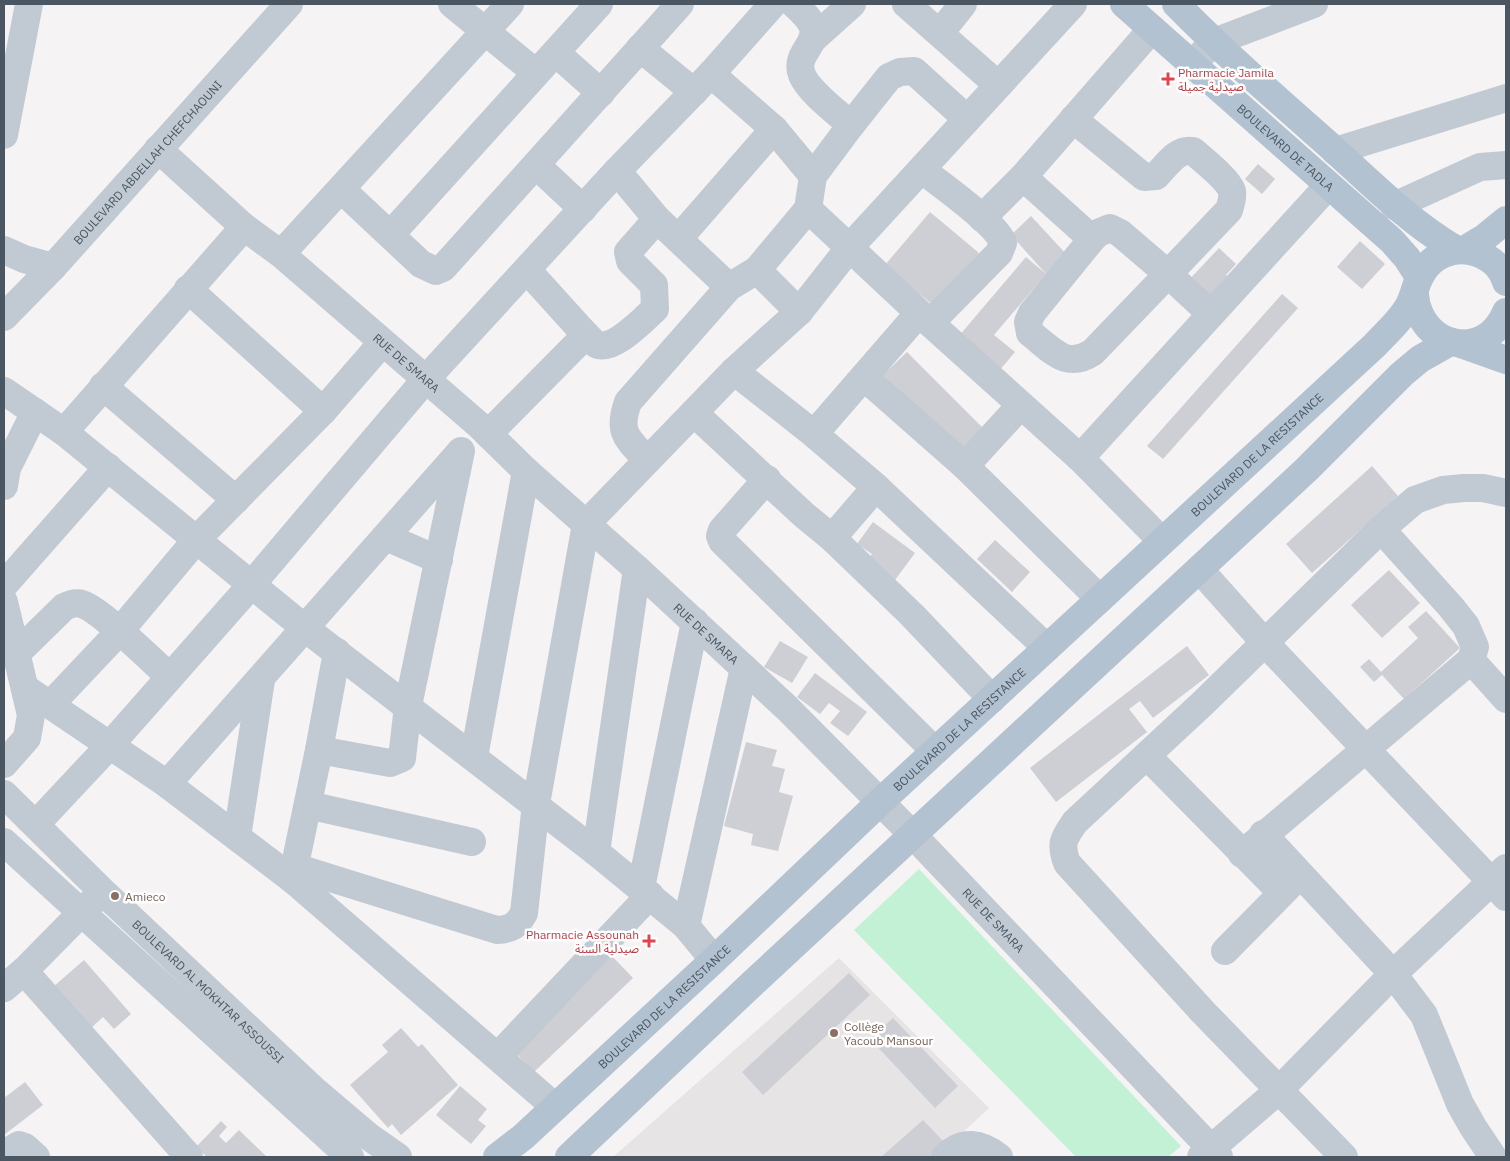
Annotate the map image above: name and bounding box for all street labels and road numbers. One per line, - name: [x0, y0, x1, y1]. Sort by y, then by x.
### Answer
- street label: BOULEVARD ABDELLAH CHEFCHAOUNI: [70, 77, 225, 247]
- street label: BOULEVARD DE TADLA: [1234, 100, 1338, 194]
- street label: RUE DE SMARA: [370, 330, 443, 396]
- street label: BOULEVARD DE LA RESISTANCE: [1187, 389, 1326, 519]
- street label: RUE DE SMARA: [671, 600, 742, 667]
- street label: BOULEVARD DE LA RESISTANCE: [890, 664, 1029, 794]
- street label: RUE DE SMARA: [960, 885, 1028, 956]
- street label: BOULEVARD AL MOKHTAR ASSOUSSI: [130, 916, 288, 1066]
- street label: BOULEVARD DE LA RESISTANCE: [595, 941, 733, 1071]

